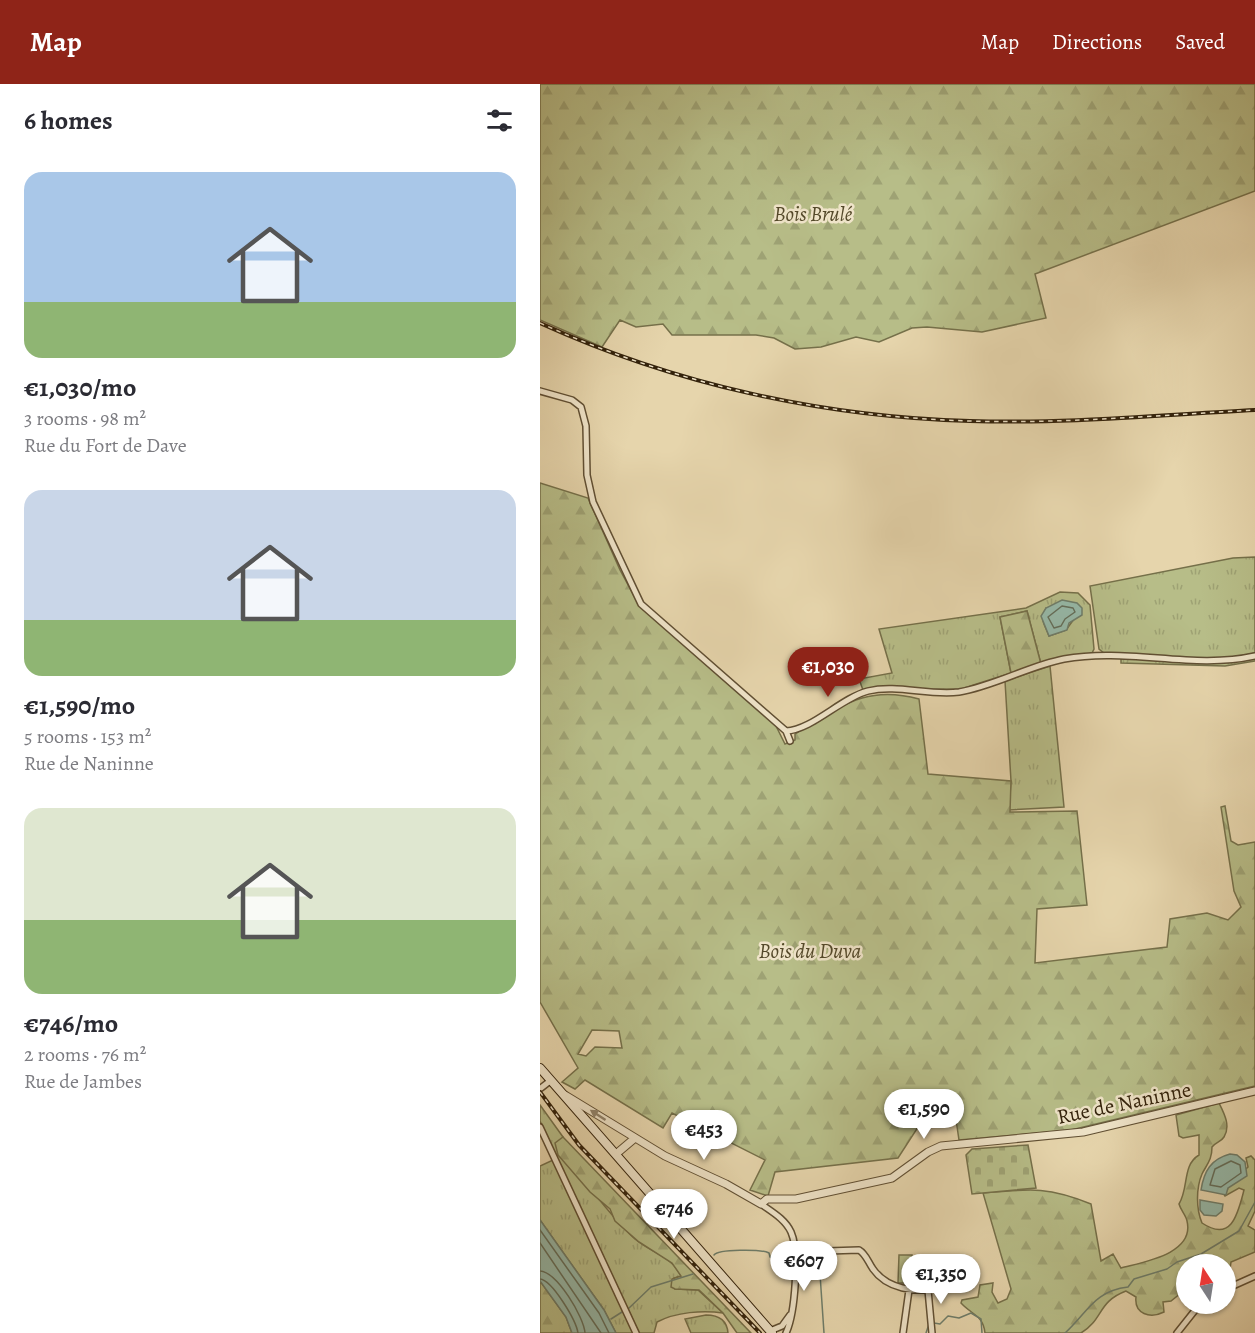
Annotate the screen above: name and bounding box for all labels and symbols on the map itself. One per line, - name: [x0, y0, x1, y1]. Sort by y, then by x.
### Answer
- park label: Bois Brulé: [774, 200, 853, 228]
- pin: €1,030: [779, 647, 877, 698]
- park label: Bois du Duva: [759, 937, 861, 965]
- street label: Rue de Naninne: [1054, 1075, 1194, 1131]
- pin: €1,590: [875, 1089, 973, 1140]
- one-way arrow: [590, 1109, 606, 1120]
- pin: €453: [668, 1110, 740, 1161]
- pin: €746: [638, 1189, 710, 1240]
- pin: €607: [768, 1241, 840, 1292]
- pin: €1,350: [892, 1254, 990, 1305]
- north arrow: [1176, 1254, 1236, 1314]

